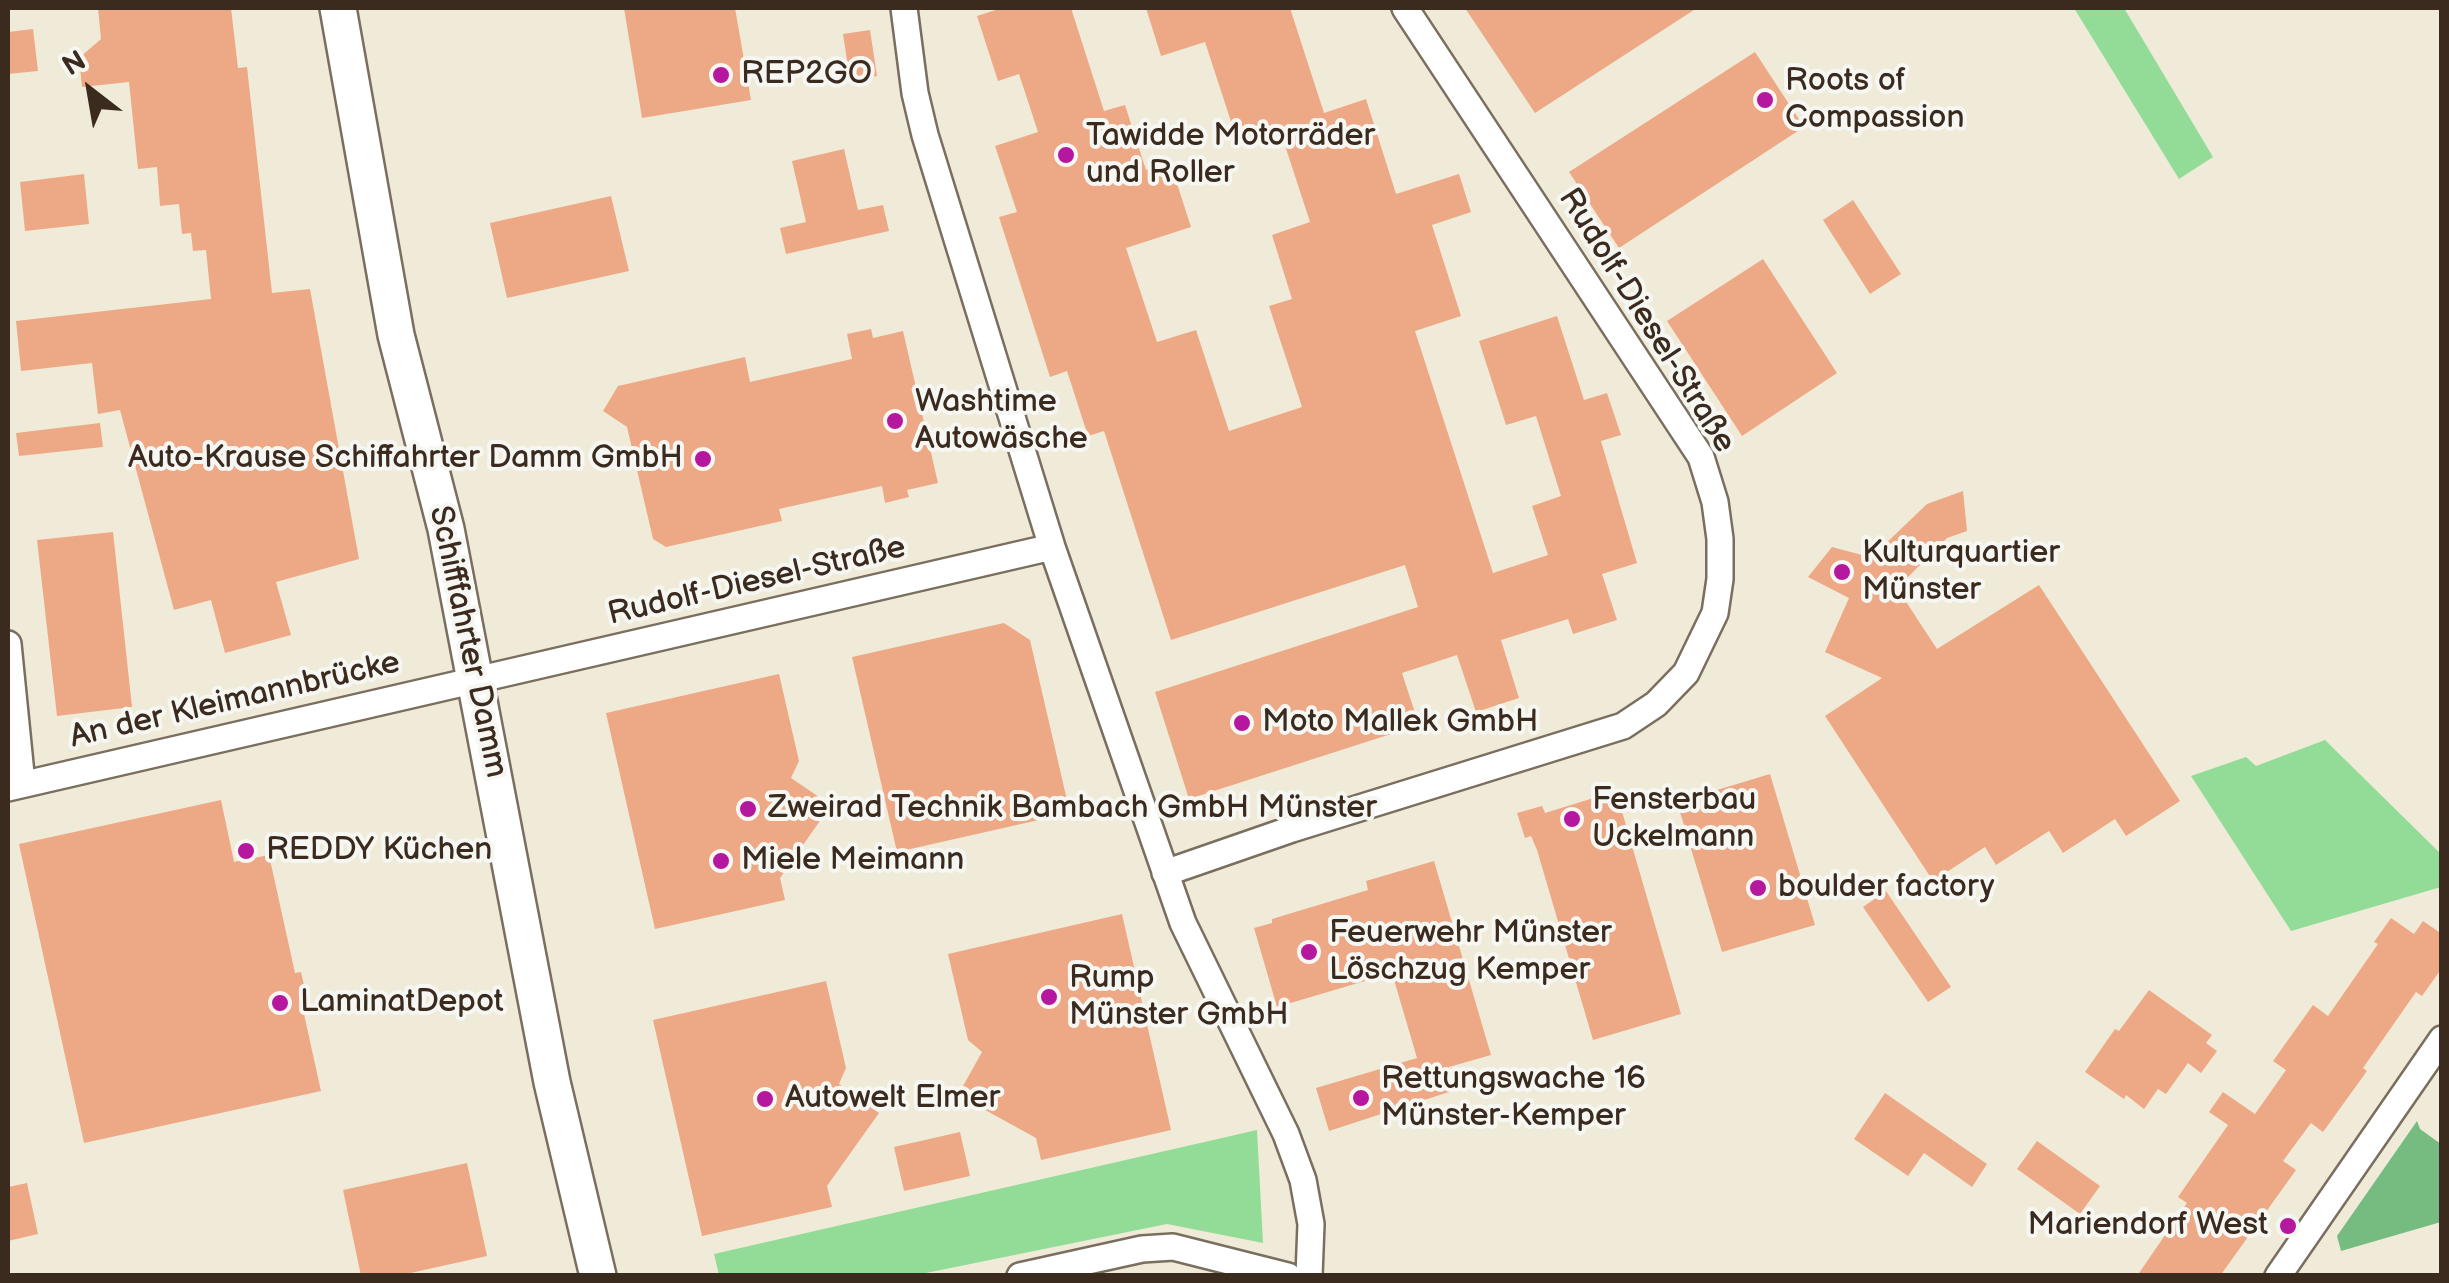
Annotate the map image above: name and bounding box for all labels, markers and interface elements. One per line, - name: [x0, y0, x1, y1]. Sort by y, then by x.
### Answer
- north arrow: [40, 40, 140, 140]
- text: N: [57, 44, 92, 83]
- place label: REP2GO: [741, 56, 872, 94]
- place label: Roots of Compassion: [1785, 63, 1964, 138]
- marker: REP2GO: [710, 64, 732, 86]
- marker: Roots of Compassion: [1754, 89, 1776, 111]
- place label: Tawidde Motorräder und Roller: [1086, 118, 1375, 193]
- marker: Tawidde Motorräder und Roller: [1055, 144, 1077, 166]
- street label: Rudolf-Diesel-Straße: [1549, 182, 1743, 460]
- place label: Washtime Autowäsche: [915, 384, 1088, 459]
- marker: Washtime Autowäsche: [884, 410, 906, 432]
- place label: Auto-Krause Schiffahrter Damm GmbH: [128, 440, 683, 478]
- marker: Auto-Krause Schiffahrter Damm GmbH: [692, 448, 714, 470]
- street label: Schifffahrter Damm: [419, 503, 515, 781]
- street label: Rudolf-Diesel-Straße: [604, 529, 910, 635]
- place label: Kulturquartier Münster: [1862, 535, 2060, 610]
- marker: Kulturquartier Münster: [1831, 561, 1853, 583]
- street label: An der Kleimannbrücke: [66, 644, 404, 758]
- place label: Moto Mallek GmbH: [1262, 704, 1538, 742]
- marker: Moto Mallek GmbH: [1231, 712, 1253, 734]
- place label: Fensterbau Uckelmann: [1592, 782, 1756, 857]
- place label: Zweirad Technik Bambach GmbH Münster: [768, 790, 1377, 828]
- marker: Zweirad Technik Bambach GmbH Münster: [737, 798, 759, 820]
- marker: Fensterbau Uckelmann: [1561, 808, 1583, 830]
- place label: REDDY Küchen: [266, 832, 492, 870]
- marker: REDDY Küchen: [235, 840, 257, 862]
- place label: Miele Meimann: [741, 842, 964, 880]
- marker: Miele Meimann: [710, 850, 732, 872]
- place label: boulder factory: [1778, 869, 1995, 907]
- marker: boulder factory: [1747, 877, 1769, 899]
- place label: Feuerwehr Münster Löschzug Kemper: [1329, 915, 1611, 990]
- marker: Feuerwehr Münster Löschzug Kemper: [1298, 941, 1320, 963]
- place label: Rump Münster GmbH: [1069, 960, 1289, 1035]
- place label: LaminatDepot: [300, 984, 504, 1022]
- marker: Rump Münster GmbH: [1038, 986, 1060, 1008]
- marker: LaminatDepot: [269, 992, 291, 1014]
- place label: Rettungswache 16 Münster-Kemper: [1381, 1061, 1646, 1136]
- place label: Autowelt Elmer: [785, 1080, 1000, 1118]
- marker: Rettungswache 16 Münster-Kemper: [1350, 1087, 1372, 1109]
- marker: Autowelt Elmer: [754, 1088, 776, 1110]
- place label: Mariendorf West: [2028, 1207, 2268, 1245]
- marker: Mariendorf West: [2277, 1215, 2299, 1237]

